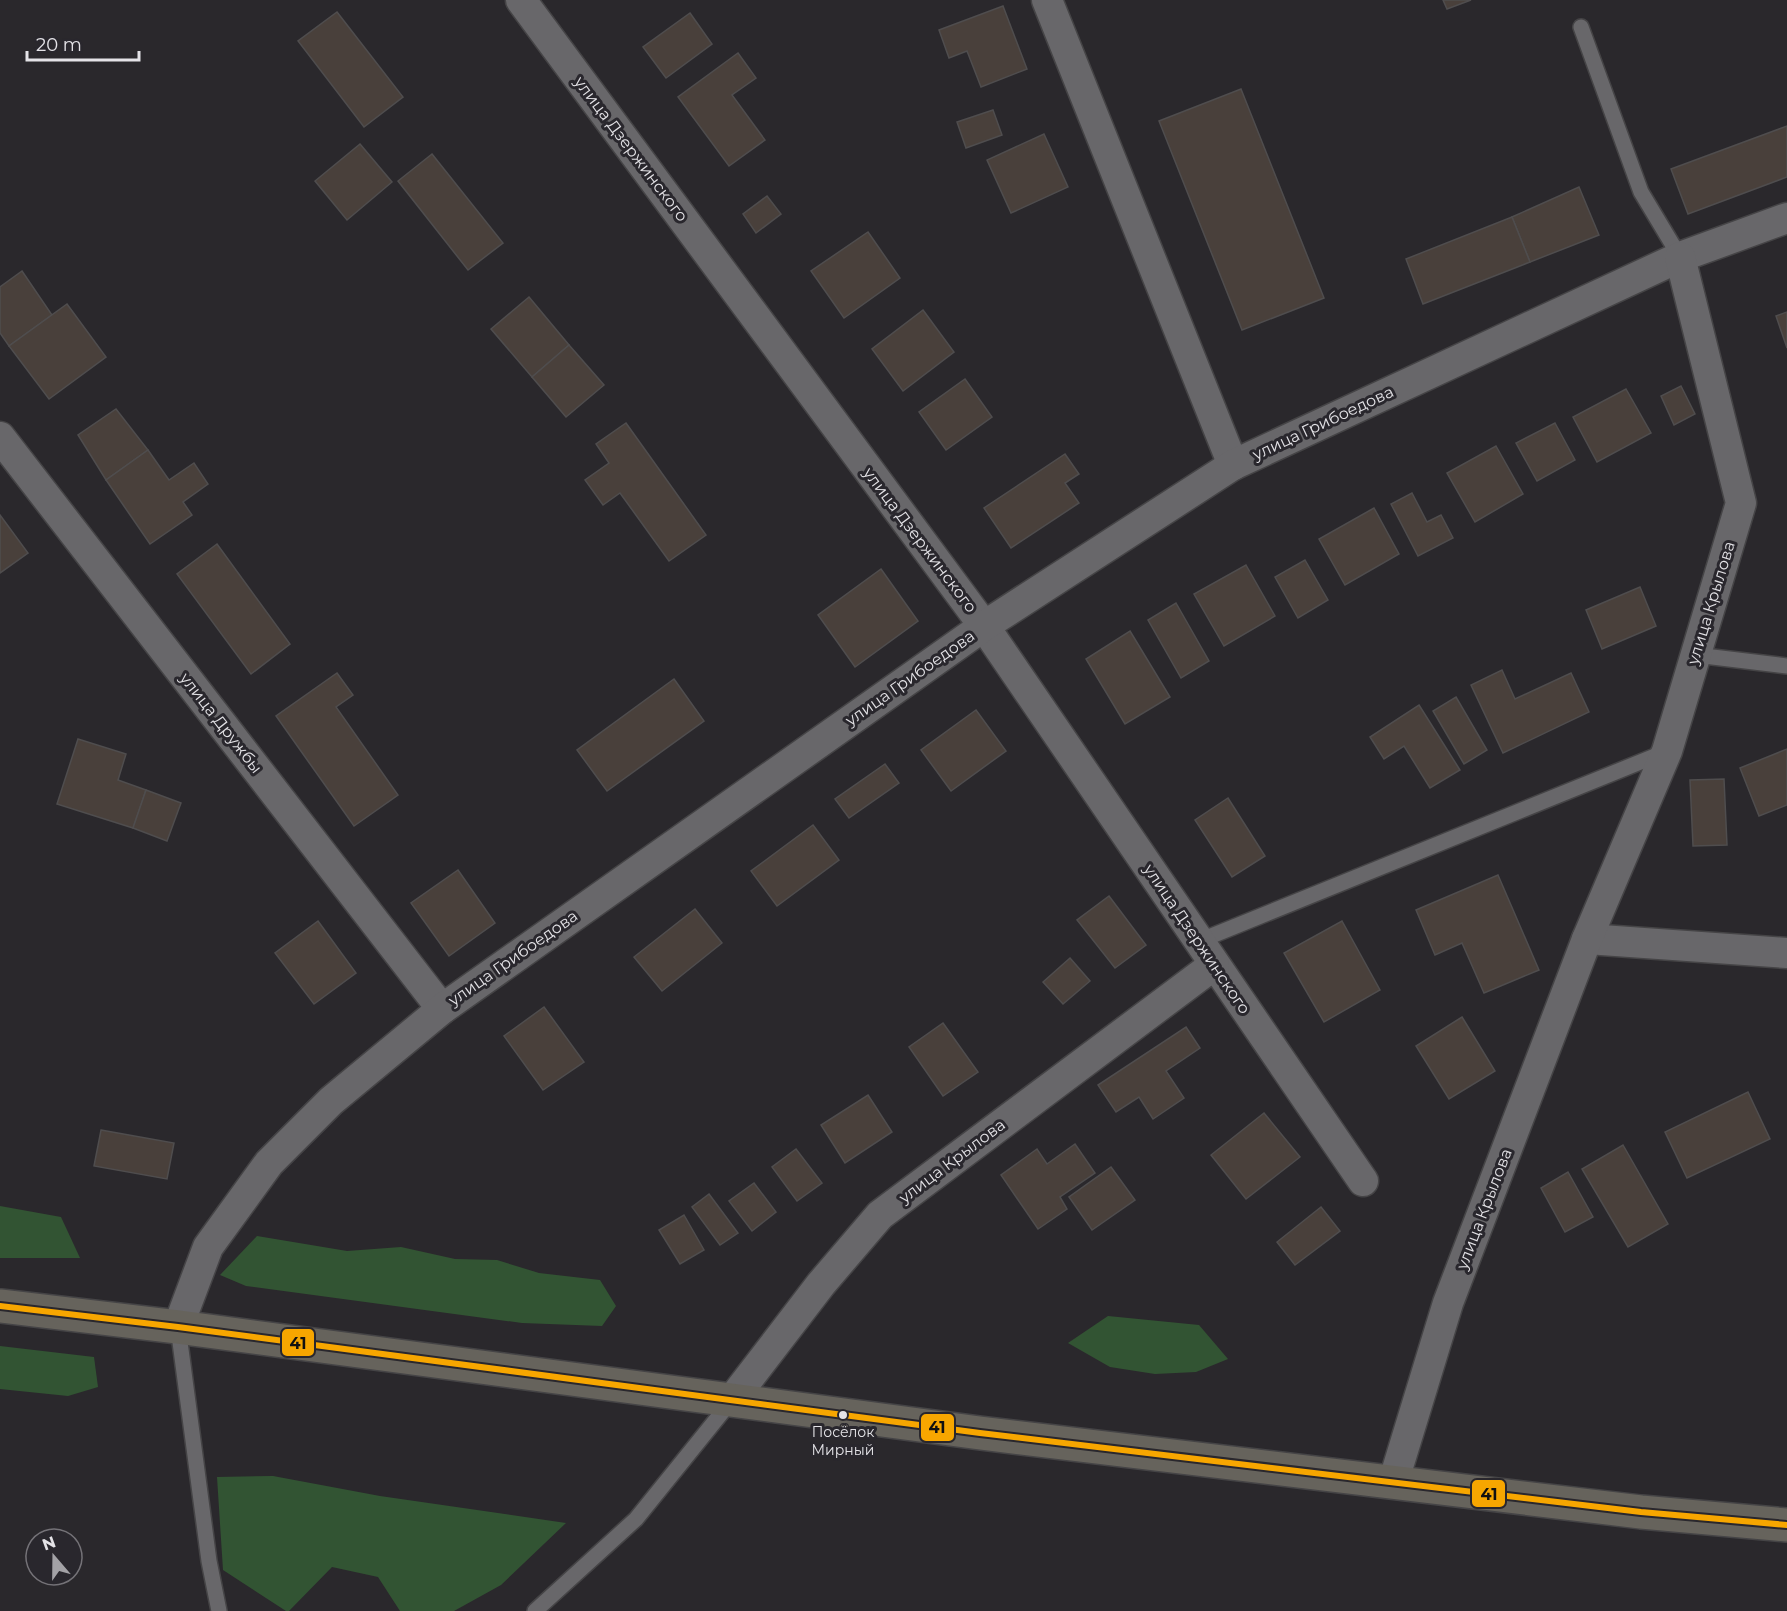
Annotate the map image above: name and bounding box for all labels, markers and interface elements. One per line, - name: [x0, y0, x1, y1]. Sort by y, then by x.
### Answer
- scale bar: [27, 24, 140, 62]
- text: 20 m: [36, 34, 82, 56]
- street label: улица Дзержинского: [570, 72, 692, 225]
- street label: улица Грибоедова: [1249, 382, 1397, 464]
- street label: улица Дзержинского: [859, 463, 981, 616]
- street label: улица Крылова: [1683, 539, 1739, 668]
- street label: улица Грибоедова: [841, 626, 978, 730]
- street label: улица Дружбы: [175, 668, 266, 777]
- street label: улица Дзержинского: [1139, 860, 1254, 1018]
- street label: улица Грибоедова: [444, 906, 581, 1010]
- street label: улица Крылова: [894, 1115, 1009, 1208]
- street label: улица Крылова: [1452, 1146, 1516, 1273]
- line badge: 41: [281, 1328, 315, 1357]
- text: 41: [290, 1334, 306, 1353]
- marker: Посёлок Мирный: [837, 1409, 849, 1421]
- line badge: 41: [920, 1413, 955, 1442]
- text: 41: [929, 1418, 945, 1437]
- place label: Посёлок Мирный: [812, 1423, 874, 1459]
- line badge: 41: [1471, 1479, 1506, 1508]
- text: 41: [1481, 1485, 1497, 1504]
- north arrow: [24, 1527, 84, 1587]
- text: N: [40, 1532, 58, 1555]

